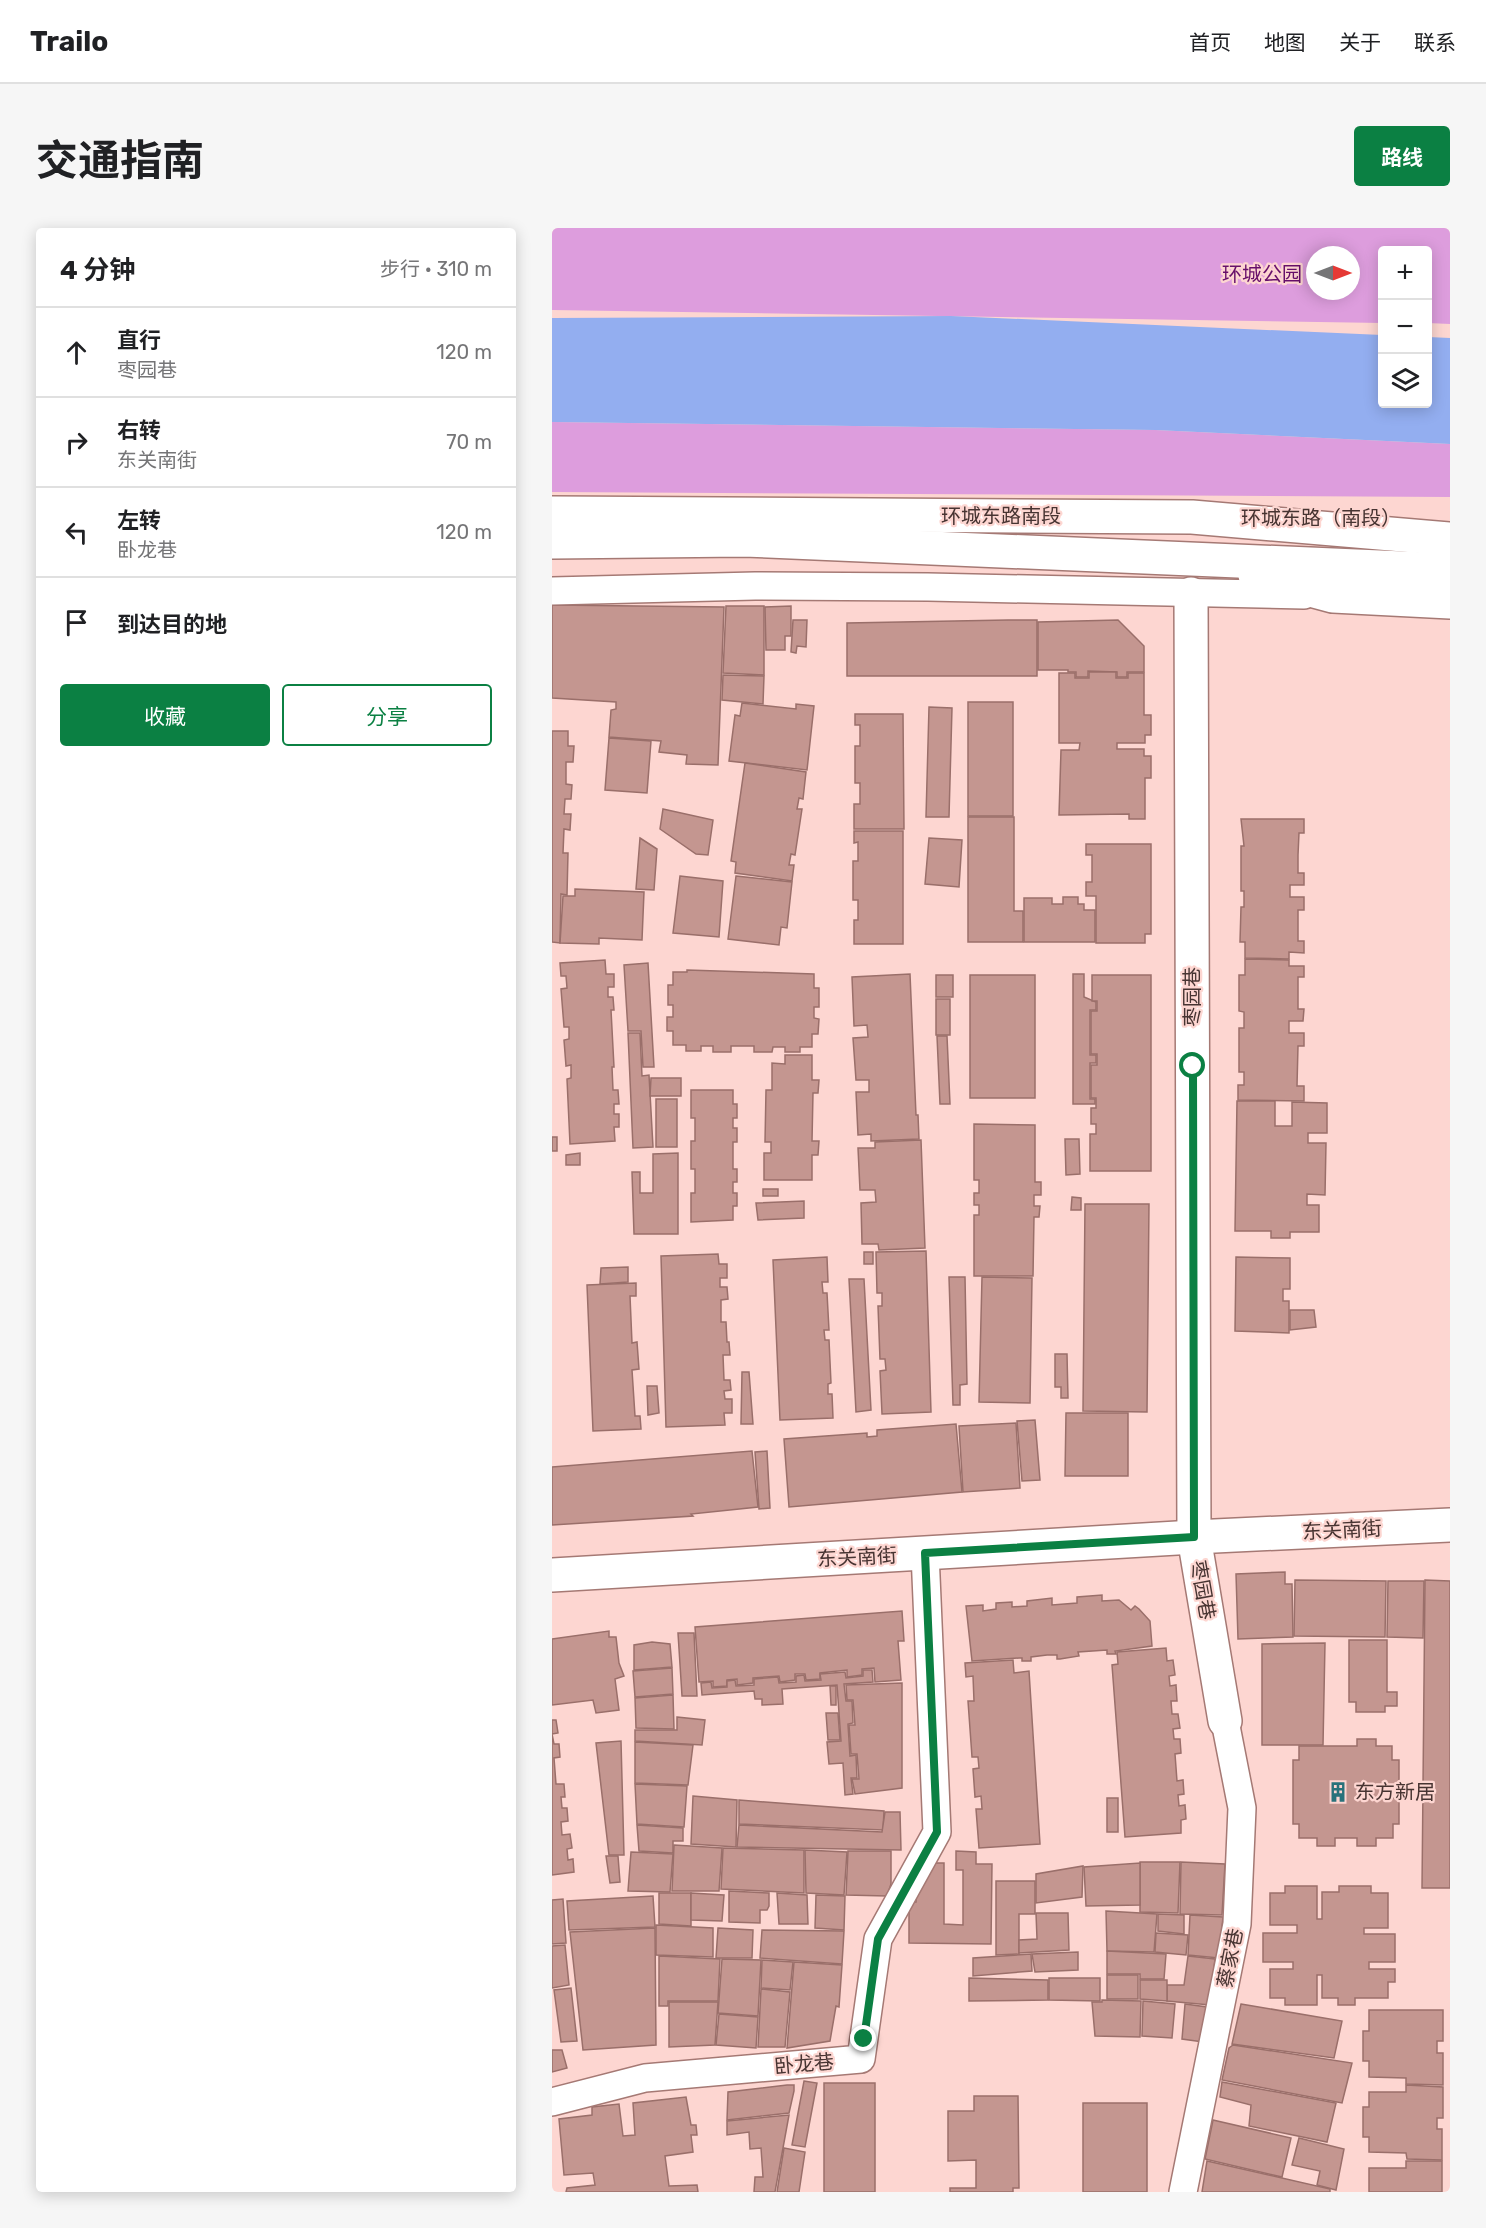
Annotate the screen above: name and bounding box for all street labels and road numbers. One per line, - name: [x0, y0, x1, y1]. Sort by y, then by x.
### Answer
- street label: 环城东路南段: [941, 504, 1061, 528]
- street label: 环城东路（南段）: [1241, 506, 1401, 530]
- street label: 枣园巷: [1180, 967, 1204, 1027]
- street label: 东关南街: [1301, 1516, 1383, 1544]
- street label: 东关南街: [816, 1543, 898, 1571]
- street label: 枣园巷: [1186, 1558, 1220, 1622]
- street label: 蔡家巷: [1212, 1926, 1248, 1990]
- street label: 卧龙巷: [773, 2049, 835, 2079]

